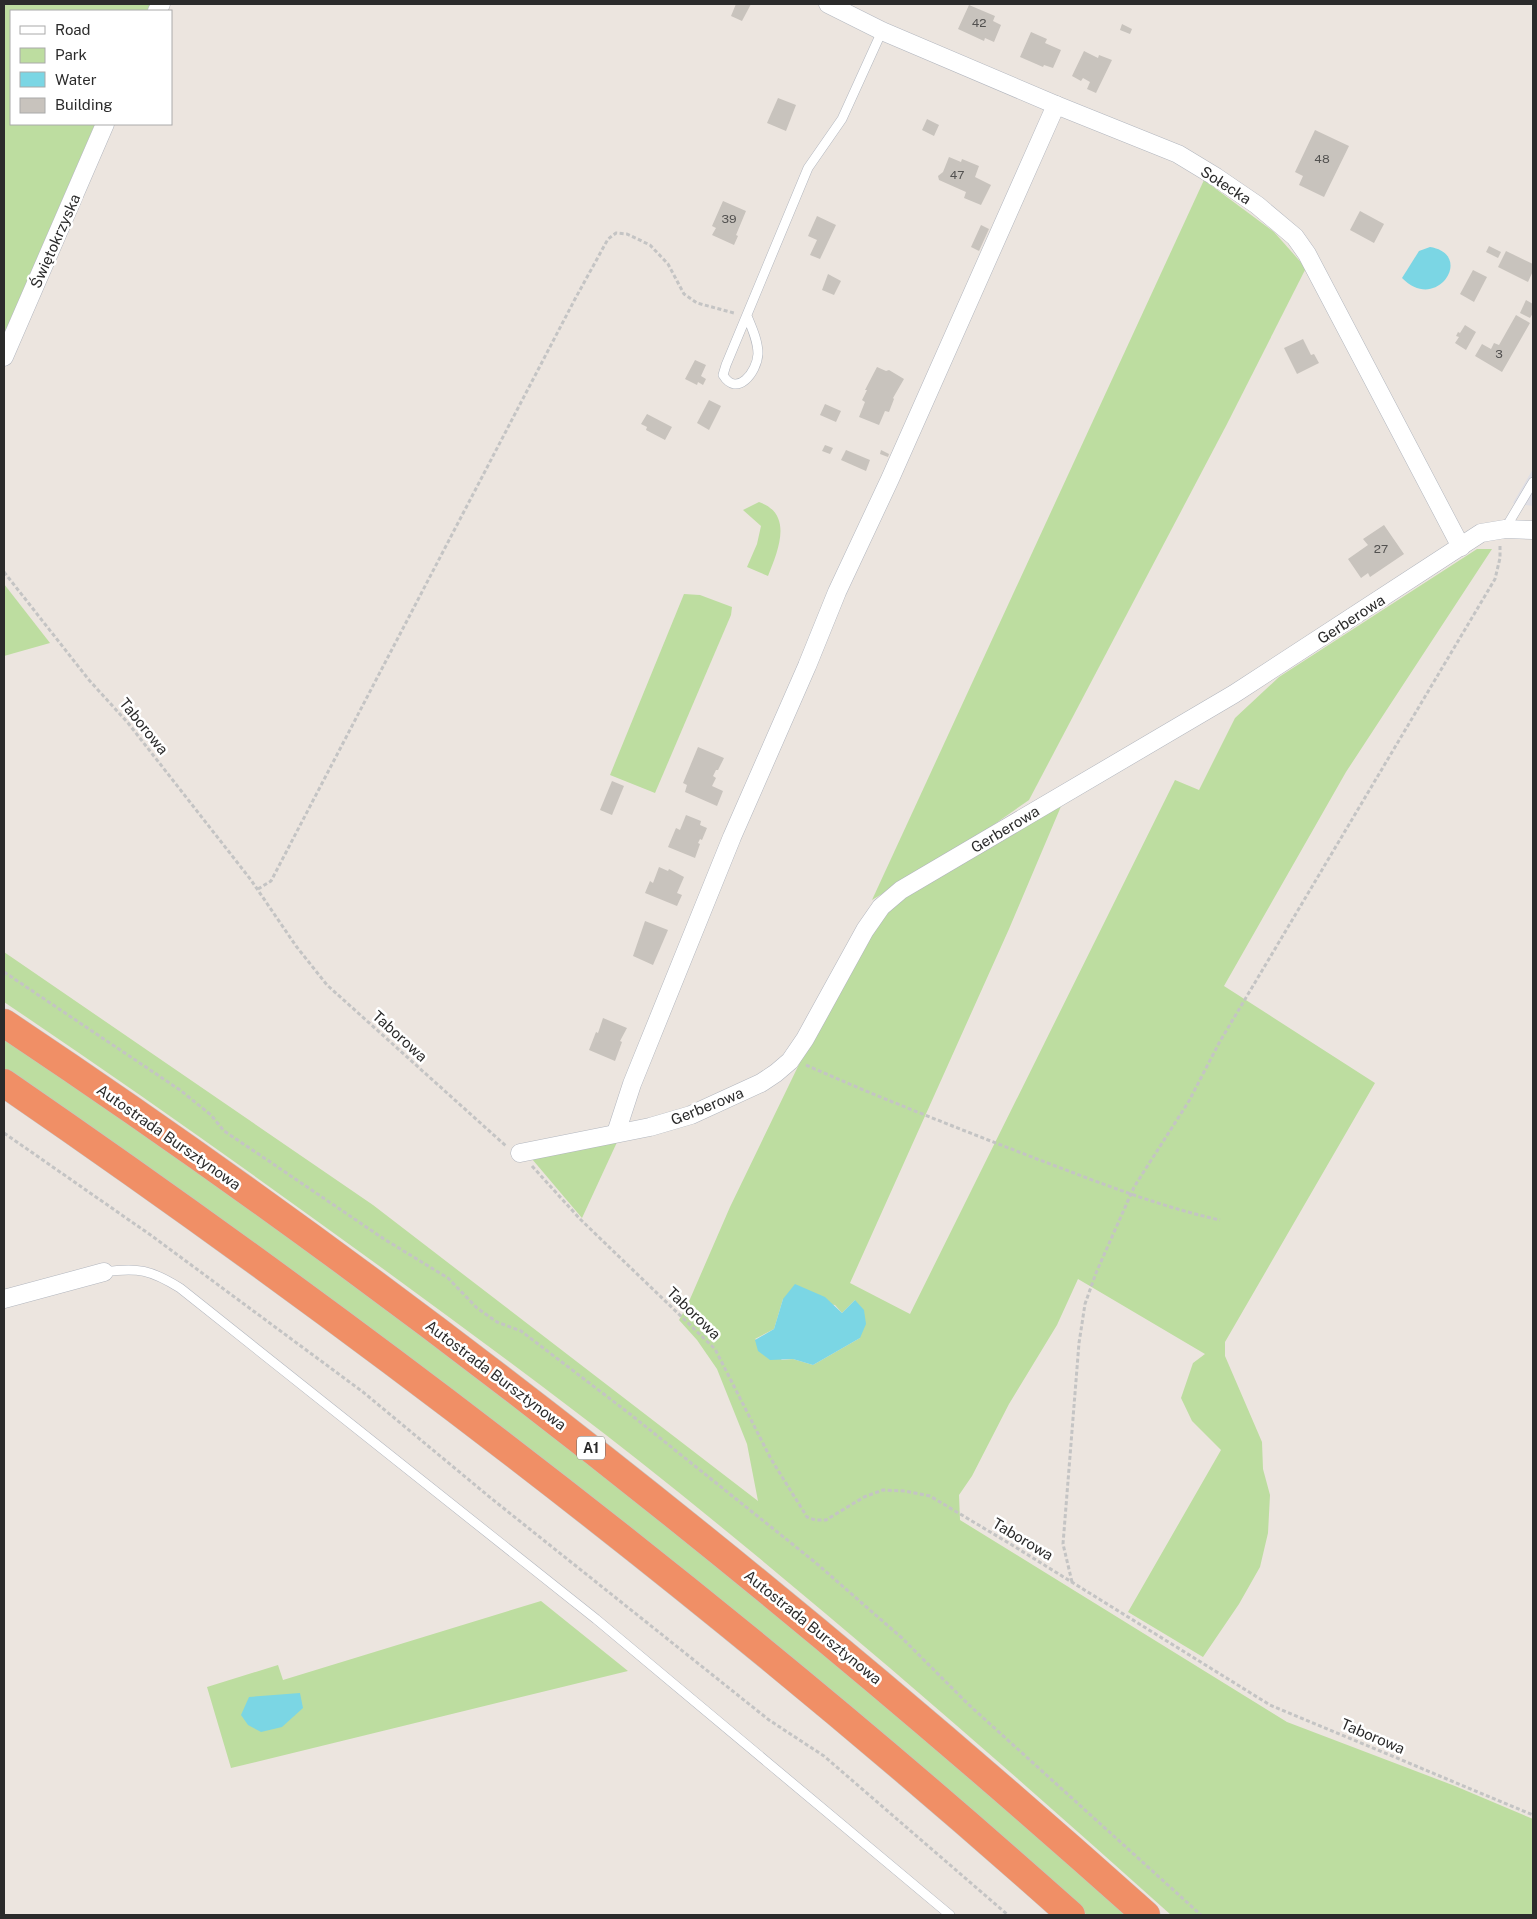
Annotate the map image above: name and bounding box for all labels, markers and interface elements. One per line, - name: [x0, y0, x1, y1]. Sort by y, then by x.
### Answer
- legend: [10, 10, 172, 125]
- house number: 42: [972, 16, 986, 30]
- text: Road: [55, 21, 91, 38]
- text: Park: [55, 46, 87, 63]
- text: Water: [55, 71, 97, 88]
- text: Building: [55, 96, 113, 113]
- house number: 48: [1314, 152, 1330, 166]
- street label: Sołecka: [1198, 162, 1254, 208]
- house number: 47: [950, 168, 964, 182]
- street label: Świętokrzyska: [26, 191, 83, 291]
- house number: 39: [722, 212, 736, 226]
- house number: 3: [1495, 347, 1503, 361]
- house number: 27: [1374, 542, 1388, 556]
- street label: Gerberowa: [1314, 591, 1388, 647]
- street label: Taborowa: [116, 694, 172, 758]
- street label: Gerberowa: [968, 802, 1042, 856]
- street label: Taborowa: [369, 1007, 431, 1065]
- street label: Autostrada Bursztynowa: [94, 1081, 244, 1193]
- street label: Gerberowa: [668, 1084, 746, 1128]
- street label: Taborowa: [664, 1283, 724, 1343]
- street label: Autostrada Bursztynowa: [422, 1317, 570, 1433]
- road number: A1: [577, 1436, 605, 1460]
- street label: Taborowa: [990, 1514, 1056, 1564]
- street label: Autostrada Bursztynowa: [741, 1566, 885, 1688]
- street label: Taborowa: [1339, 1715, 1407, 1757]

